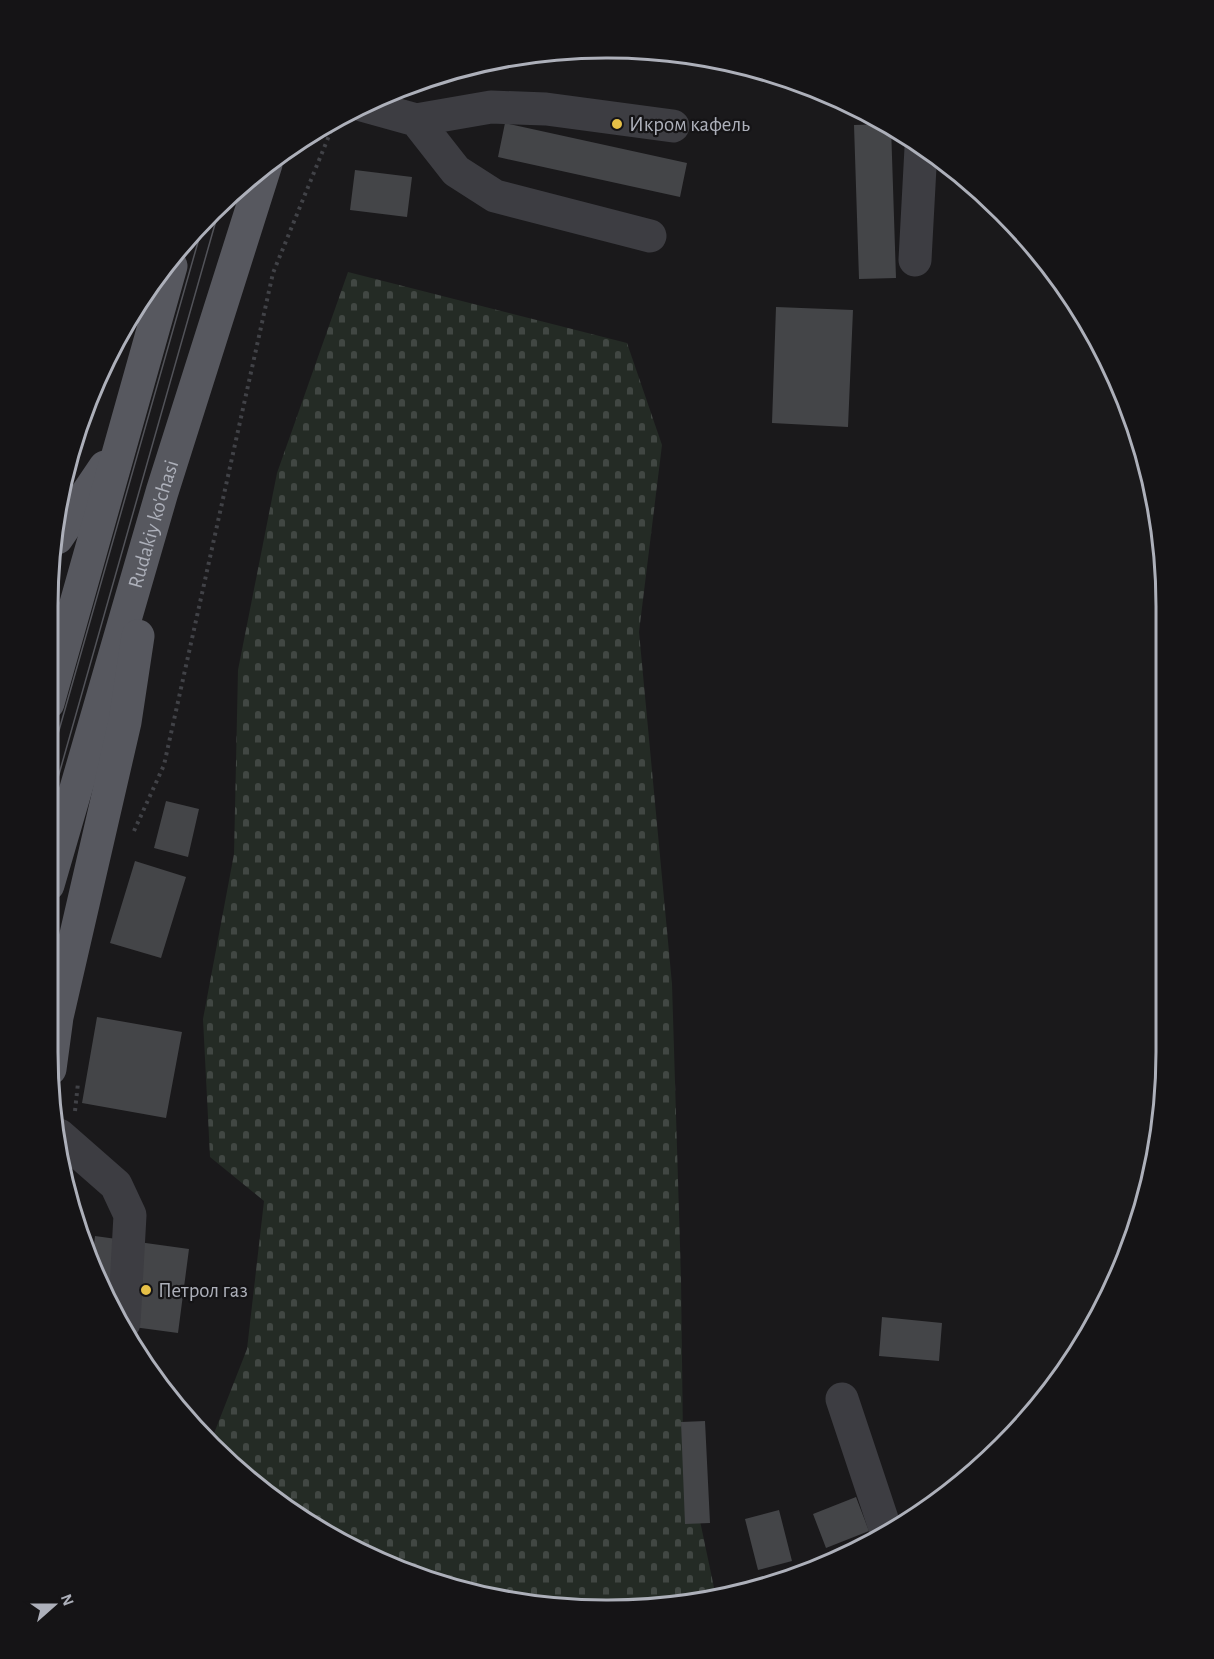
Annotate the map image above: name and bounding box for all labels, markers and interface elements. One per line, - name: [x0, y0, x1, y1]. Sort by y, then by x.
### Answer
- place label: Икром кафель: [629, 114, 750, 135]
- marker: Икром кафель: [610, 117, 624, 131]
- street label: Rudakiy ko'chasi: [125, 458, 182, 591]
- place label: Петрол газ: [158, 1280, 248, 1301]
- marker: Петрол газ: [139, 1283, 153, 1297]
- north arrow: [24, 1575, 84, 1635]
- text: N: [58, 1592, 77, 1608]

